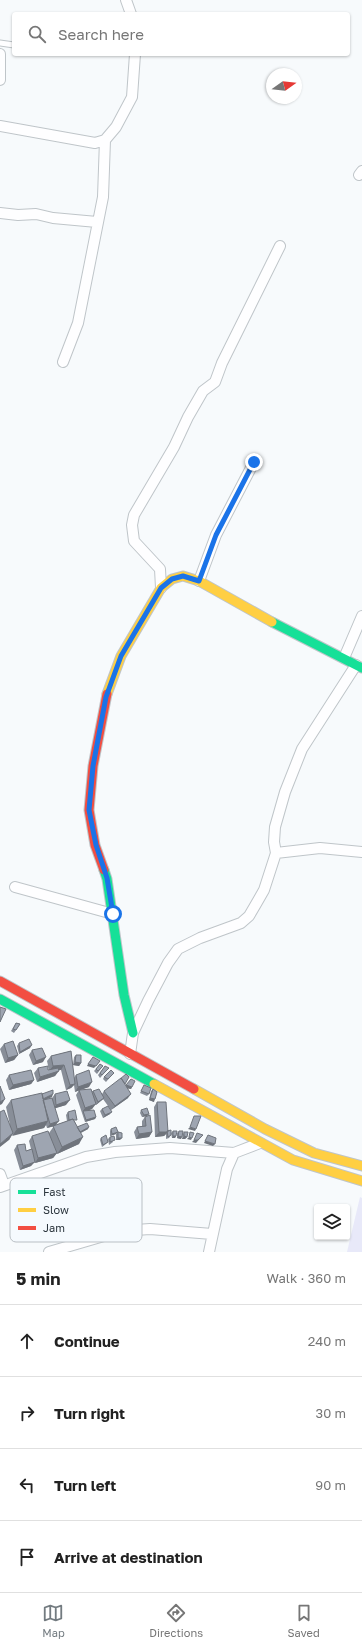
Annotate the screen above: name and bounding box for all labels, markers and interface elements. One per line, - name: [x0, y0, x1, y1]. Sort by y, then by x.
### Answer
- search box: [12, 12, 350, 56]
- icon: search: [26, 23, 48, 45]
- text: Search here: [58, 25, 144, 43]
- north arrow: [266, 68, 302, 104]
- route end: [245, 453, 263, 471]
- route start: [104, 905, 122, 923]
- legend: [10, 1178, 142, 1242]
- text: Fast: [43, 1185, 66, 1198]
- text: Slow: [43, 1203, 69, 1216]
- map controls: [314, 1204, 350, 1240]
- button: layers: [314, 1204, 350, 1240]
- text: Jam: [43, 1221, 65, 1234]
- text: 5 min: [16, 1268, 60, 1289]
- text: Walk · 360 m: [267, 1270, 346, 1286]
- icon: ahead: [16, 1330, 38, 1352]
- text: Continue: [54, 1332, 120, 1350]
- text: 240 m: [308, 1333, 346, 1349]
- icon: right: [16, 1402, 38, 1424]
- text: Turn right: [54, 1404, 125, 1422]
- text: 30 m: [316, 1405, 346, 1421]
- icon: left: [16, 1474, 38, 1496]
- text: Turn left: [54, 1476, 116, 1494]
- text: 90 m: [315, 1477, 346, 1493]
- icon: arrive: [16, 1546, 38, 1568]
- text: Arrive at destination: [54, 1548, 203, 1566]
- tab: Map: [42, 1602, 65, 1639]
- tab: Directions: [149, 1602, 203, 1639]
- tab: Saved: [288, 1602, 320, 1639]

